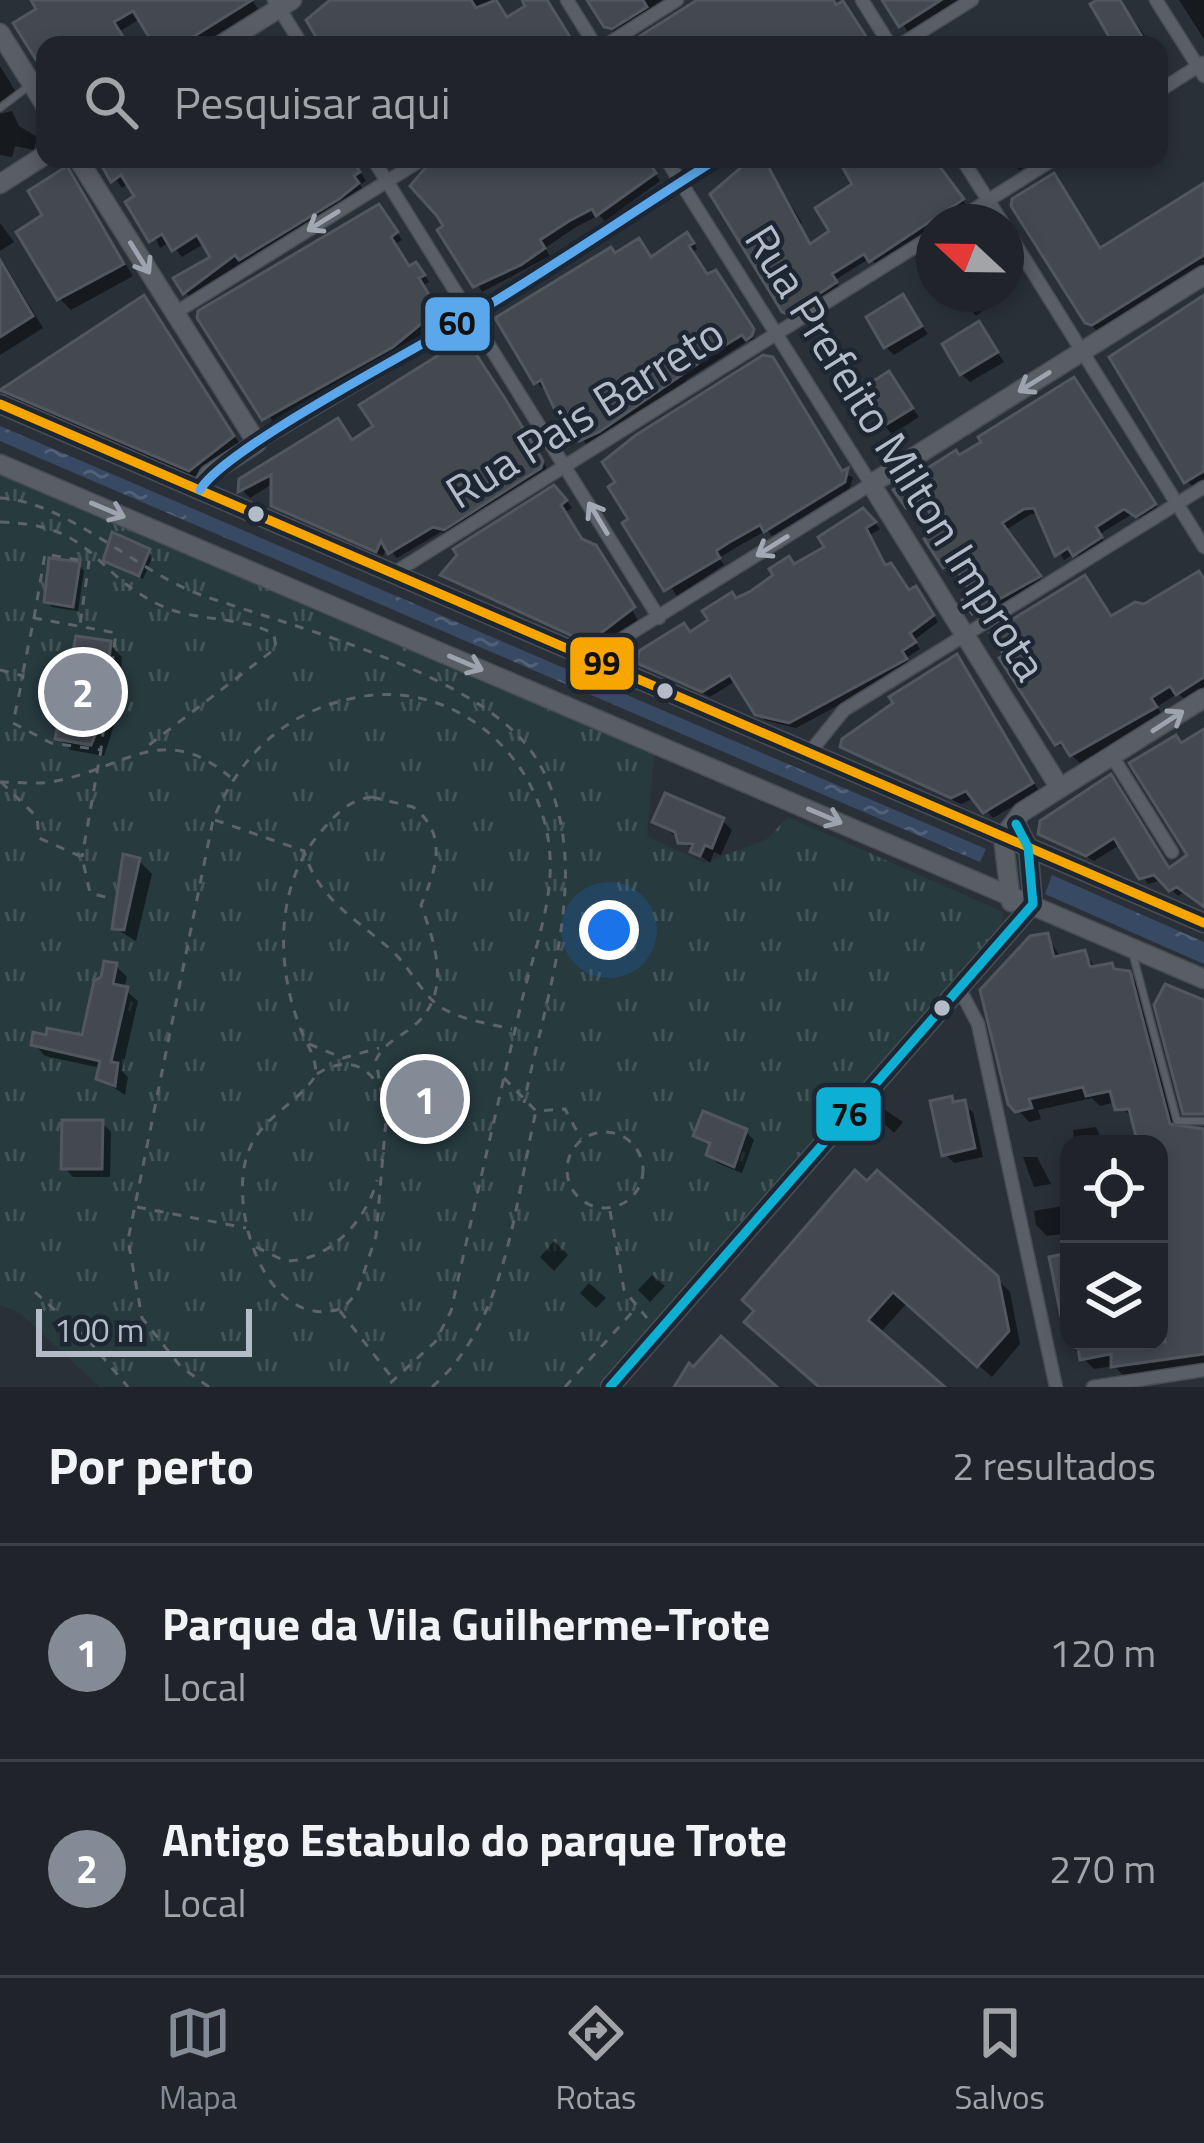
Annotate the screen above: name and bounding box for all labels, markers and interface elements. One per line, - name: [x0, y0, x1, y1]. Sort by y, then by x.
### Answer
- search box: [36, 36, 1168, 168]
- text: Pesquisar aqui: [174, 68, 450, 136]
- icon: search: [78, 69, 144, 135]
- north arrow: [916, 204, 1024, 312]
- one-way arrow: [307, 209, 341, 233]
- street label: Rua Prefeito Milton Improta: [729, 211, 1065, 693]
- one-way arrow: [128, 240, 153, 274]
- line badge: 60: [423, 295, 492, 353]
- text: 60: [439, 298, 475, 348]
- street label: Rua Pais Barreto: [432, 299, 736, 525]
- one-way arrow: [1018, 370, 1052, 394]
- one-way arrow: [88, 501, 125, 522]
- one-way arrow: [586, 502, 610, 536]
- unlabelled marker: [245, 503, 267, 525]
- one-way arrow: [756, 534, 790, 559]
- line badge: 99: [568, 635, 636, 692]
- text: 99: [584, 638, 620, 688]
- pin: 2: [44, 647, 122, 737]
- one-way arrow: [447, 654, 483, 676]
- unlabelled marker: [654, 680, 676, 702]
- one-way arrow: [1150, 708, 1184, 733]
- one-way arrow: [806, 807, 843, 828]
- your location: [579, 900, 639, 960]
- unlabelled marker: [931, 997, 953, 1019]
- pin: 1: [386, 1054, 464, 1144]
- line badge: 76: [814, 1085, 883, 1143]
- text: 76: [831, 1089, 867, 1139]
- map controls: [1060, 1135, 1168, 1351]
- button: locate: [1060, 1135, 1168, 1243]
- button: layers: [1060, 1243, 1168, 1351]
- scale bar: [36, 1303, 252, 1356]
- text: 100 m: [54, 1305, 144, 1355]
- text: Por perto: [48, 1426, 254, 1504]
- text: 2 resultados: [952, 1436, 1156, 1495]
- text: Parque da Vila Guilherme-Trote: [162, 1589, 770, 1657]
- text: 1: [76, 1623, 98, 1682]
- text: 120 m: [1049, 1623, 1156, 1682]
- text: Local: [162, 1657, 247, 1716]
- text: Antigo Estabulo do parque Trote: [162, 1805, 787, 1873]
- text: 2: [76, 1839, 98, 1898]
- text: 270 m: [1049, 1839, 1156, 1898]
- text: Local: [162, 1873, 247, 1932]
- tab: Mapa: [159, 2000, 237, 2122]
- tab: Rotas: [555, 2000, 636, 2122]
- tab: Salvos: [954, 2000, 1045, 2122]

